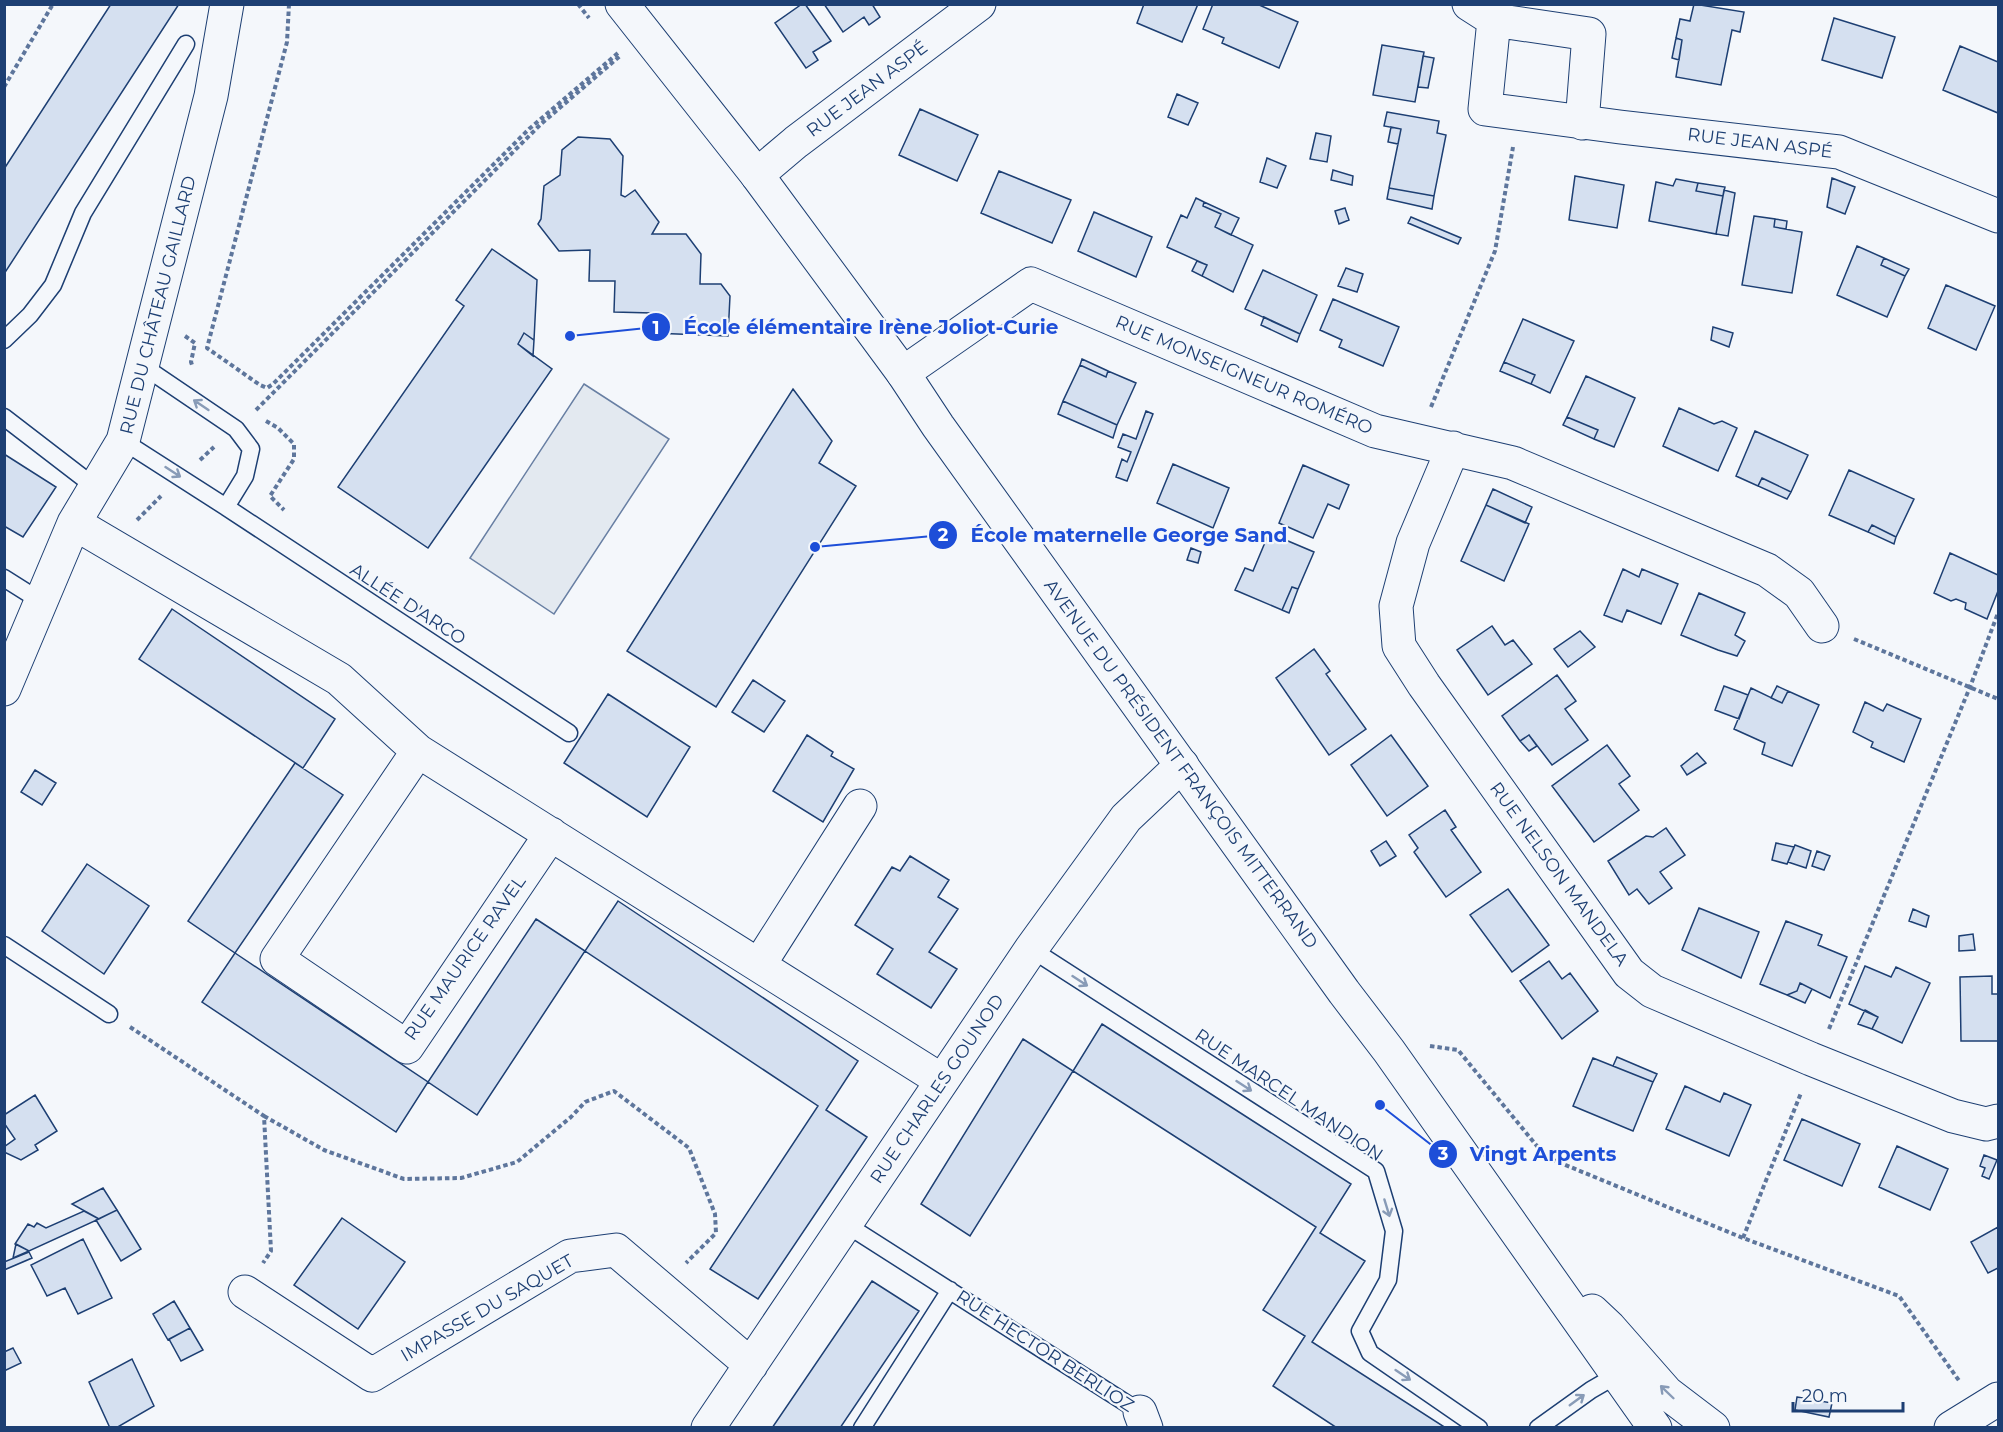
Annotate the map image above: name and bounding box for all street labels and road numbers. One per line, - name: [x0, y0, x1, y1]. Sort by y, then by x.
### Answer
- street label: RUE JEAN ASPÉ: [802, 36, 932, 142]
- street label: RUE JEAN ASPÉ: [1686, 123, 1834, 163]
- street label: RUE DU CHÂTEAU GAILLARD: [115, 173, 201, 437]
- street label: RUE MONSEIGNEUR ROMÉRO: [1112, 311, 1376, 439]
- street label: ALLÉE D'ARCO: [346, 558, 470, 650]
- street label: AVENUE DU PRÉSIDENT FRANÇOIS MITTERRAND: [1039, 575, 1323, 953]
- street label: RUE NELSON MANDELA: [1485, 778, 1633, 970]
- street label: RUE MAURICE RAVEL: [400, 871, 531, 1045]
- street label: RUE CHARLES GOUNOD: [865, 990, 1009, 1188]
- street label: RUE MARCEL MANDION: [1191, 1024, 1387, 1166]
- street label: IMPASSE DU SAQUET: [397, 1249, 578, 1367]
- street label: RUE HECTOR BERLIOZ: [952, 1285, 1138, 1417]

